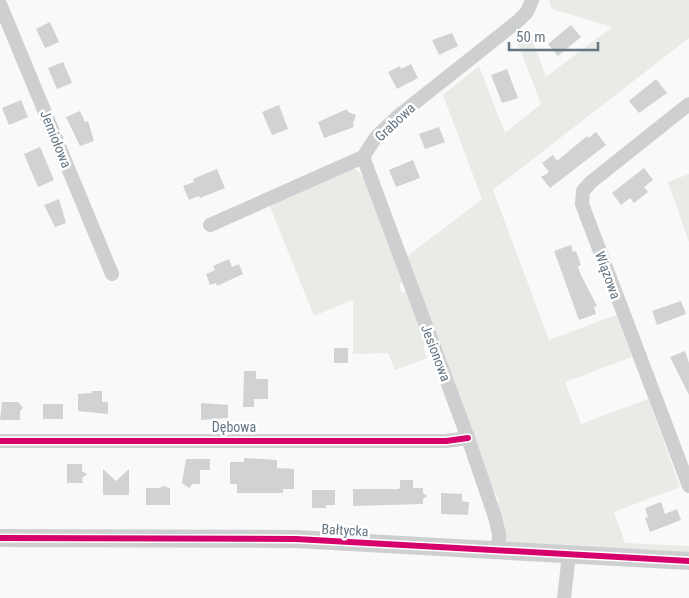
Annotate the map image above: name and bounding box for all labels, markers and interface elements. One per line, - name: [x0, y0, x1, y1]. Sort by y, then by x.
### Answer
- scale bar: [509, 20, 598, 52]
- text: 50 m: [516, 28, 546, 46]
- street label: Grabowa: [372, 100, 418, 144]
- street label: Jemiołowa: [37, 108, 75, 170]
- street label: Wiązowa: [592, 249, 624, 301]
- street label: Jesionowa: [418, 322, 454, 384]
- street label: Dębowa: [212, 419, 256, 435]
- street label: Bałtycka: [321, 521, 369, 539]

